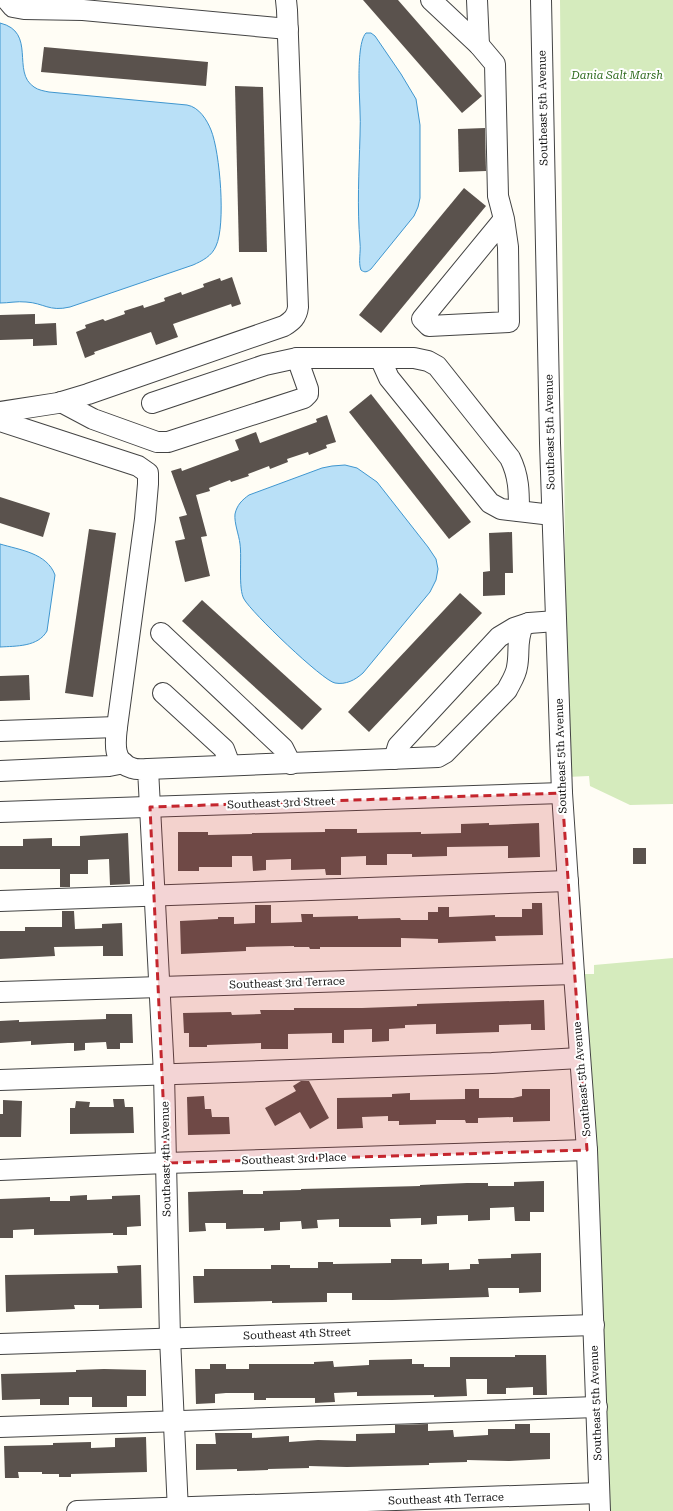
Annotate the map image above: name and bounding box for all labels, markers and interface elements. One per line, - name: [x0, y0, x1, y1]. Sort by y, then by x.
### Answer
- street label: Southeast 5th Avenue: [535, 50, 551, 166]
- park label: Dania Salt Marsh: [570, 69, 663, 82]
- street label: Southeast 5th Avenue: [542, 374, 558, 490]
- street label: Southeast 5th Avenue: [552, 698, 570, 814]
- street label: Southeast 3rd Street: [227, 795, 335, 811]
- street label: Southeast 3rd Terrace: [229, 974, 345, 992]
- street label: Southeast 5th Avenue: [570, 1021, 594, 1137]
- street label: Southeast 4th Avenue: [158, 1101, 174, 1217]
- street label: Southeast 3rd Place: [241, 1151, 347, 1167]
- street label: Southeast 4th Street: [243, 1326, 351, 1342]
- street label: Southeast 5th Avenue: [587, 1345, 605, 1461]
- street label: Southeast 4th Terrace: [388, 1490, 504, 1508]

